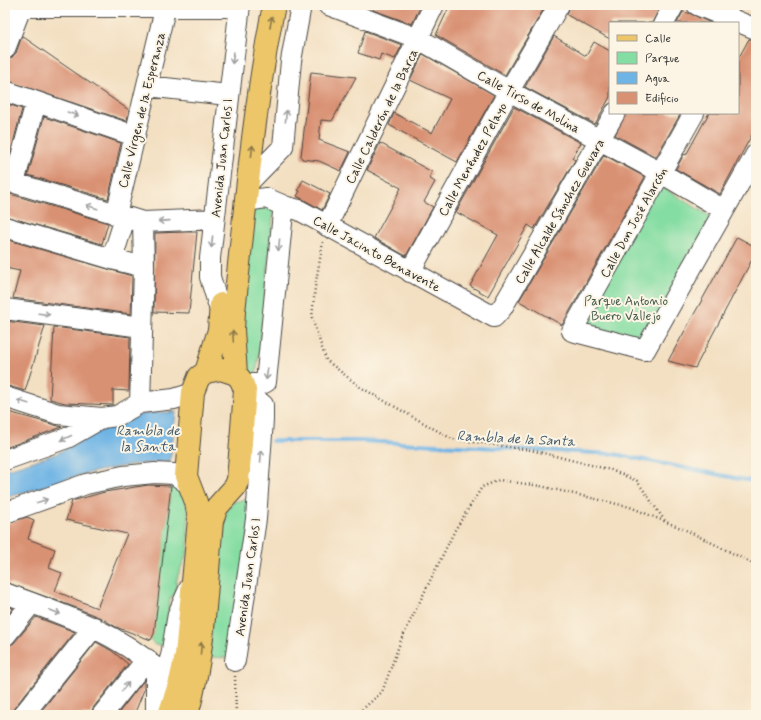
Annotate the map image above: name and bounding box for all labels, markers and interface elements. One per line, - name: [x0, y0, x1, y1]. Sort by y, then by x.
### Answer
- one-way arrow: [267, 16, 275, 29]
- legend: [609, 22, 739, 114]
- street label: Calle Virgen de la Esperanza: [115, 30, 171, 190]
- text: Calle: [645, 31, 671, 47]
- street label: Calle Calderón de la Barca: [342, 46, 423, 187]
- one-way arrow: [229, 51, 237, 64]
- text: Parque: [645, 51, 680, 67]
- street label: Calle Tirso de Molina: [474, 67, 583, 138]
- text: Agua: [645, 71, 670, 87]
- text: Edificio: [645, 91, 679, 107]
- street label: Avenida Juan Carlos I: [208, 98, 237, 218]
- street label: Calle Menéndez Pelayo: [435, 99, 512, 220]
- one-way arrow: [282, 110, 289, 123]
- one-way arrow: [66, 111, 78, 119]
- street label: Calle Alcalde Sánchez Guevara: [512, 136, 609, 288]
- one-way arrow: [248, 145, 255, 158]
- street label: Calle Don José Alarcón: [597, 164, 672, 281]
- one-way arrow: [86, 203, 98, 211]
- street label: Calle Jacinto Benavente: [309, 212, 443, 296]
- one-way arrow: [158, 217, 171, 224]
- one-way arrow: [208, 235, 215, 248]
- one-way arrow: [276, 238, 283, 251]
- park label: Parque Antonio Buero Vallejo: [584, 293, 669, 325]
- one-way arrow: [37, 310, 50, 318]
- one-way arrow: [230, 330, 237, 343]
- one-way arrow: [263, 367, 271, 380]
- one-way arrow: [16, 398, 29, 405]
- water label: Rambla de la Santa: [116, 422, 180, 456]
- water label: Rambla de la Santa: [456, 427, 576, 451]
- one-way arrow: [60, 435, 72, 443]
- one-way arrow: [258, 450, 265, 463]
- one-way arrow: [35, 497, 48, 504]
- street label: Avenida Juan Carlos I: [232, 517, 265, 638]
- one-way arrow: [48, 608, 60, 616]
- one-way arrow: [197, 642, 205, 655]
- one-way arrow: [120, 682, 129, 693]

